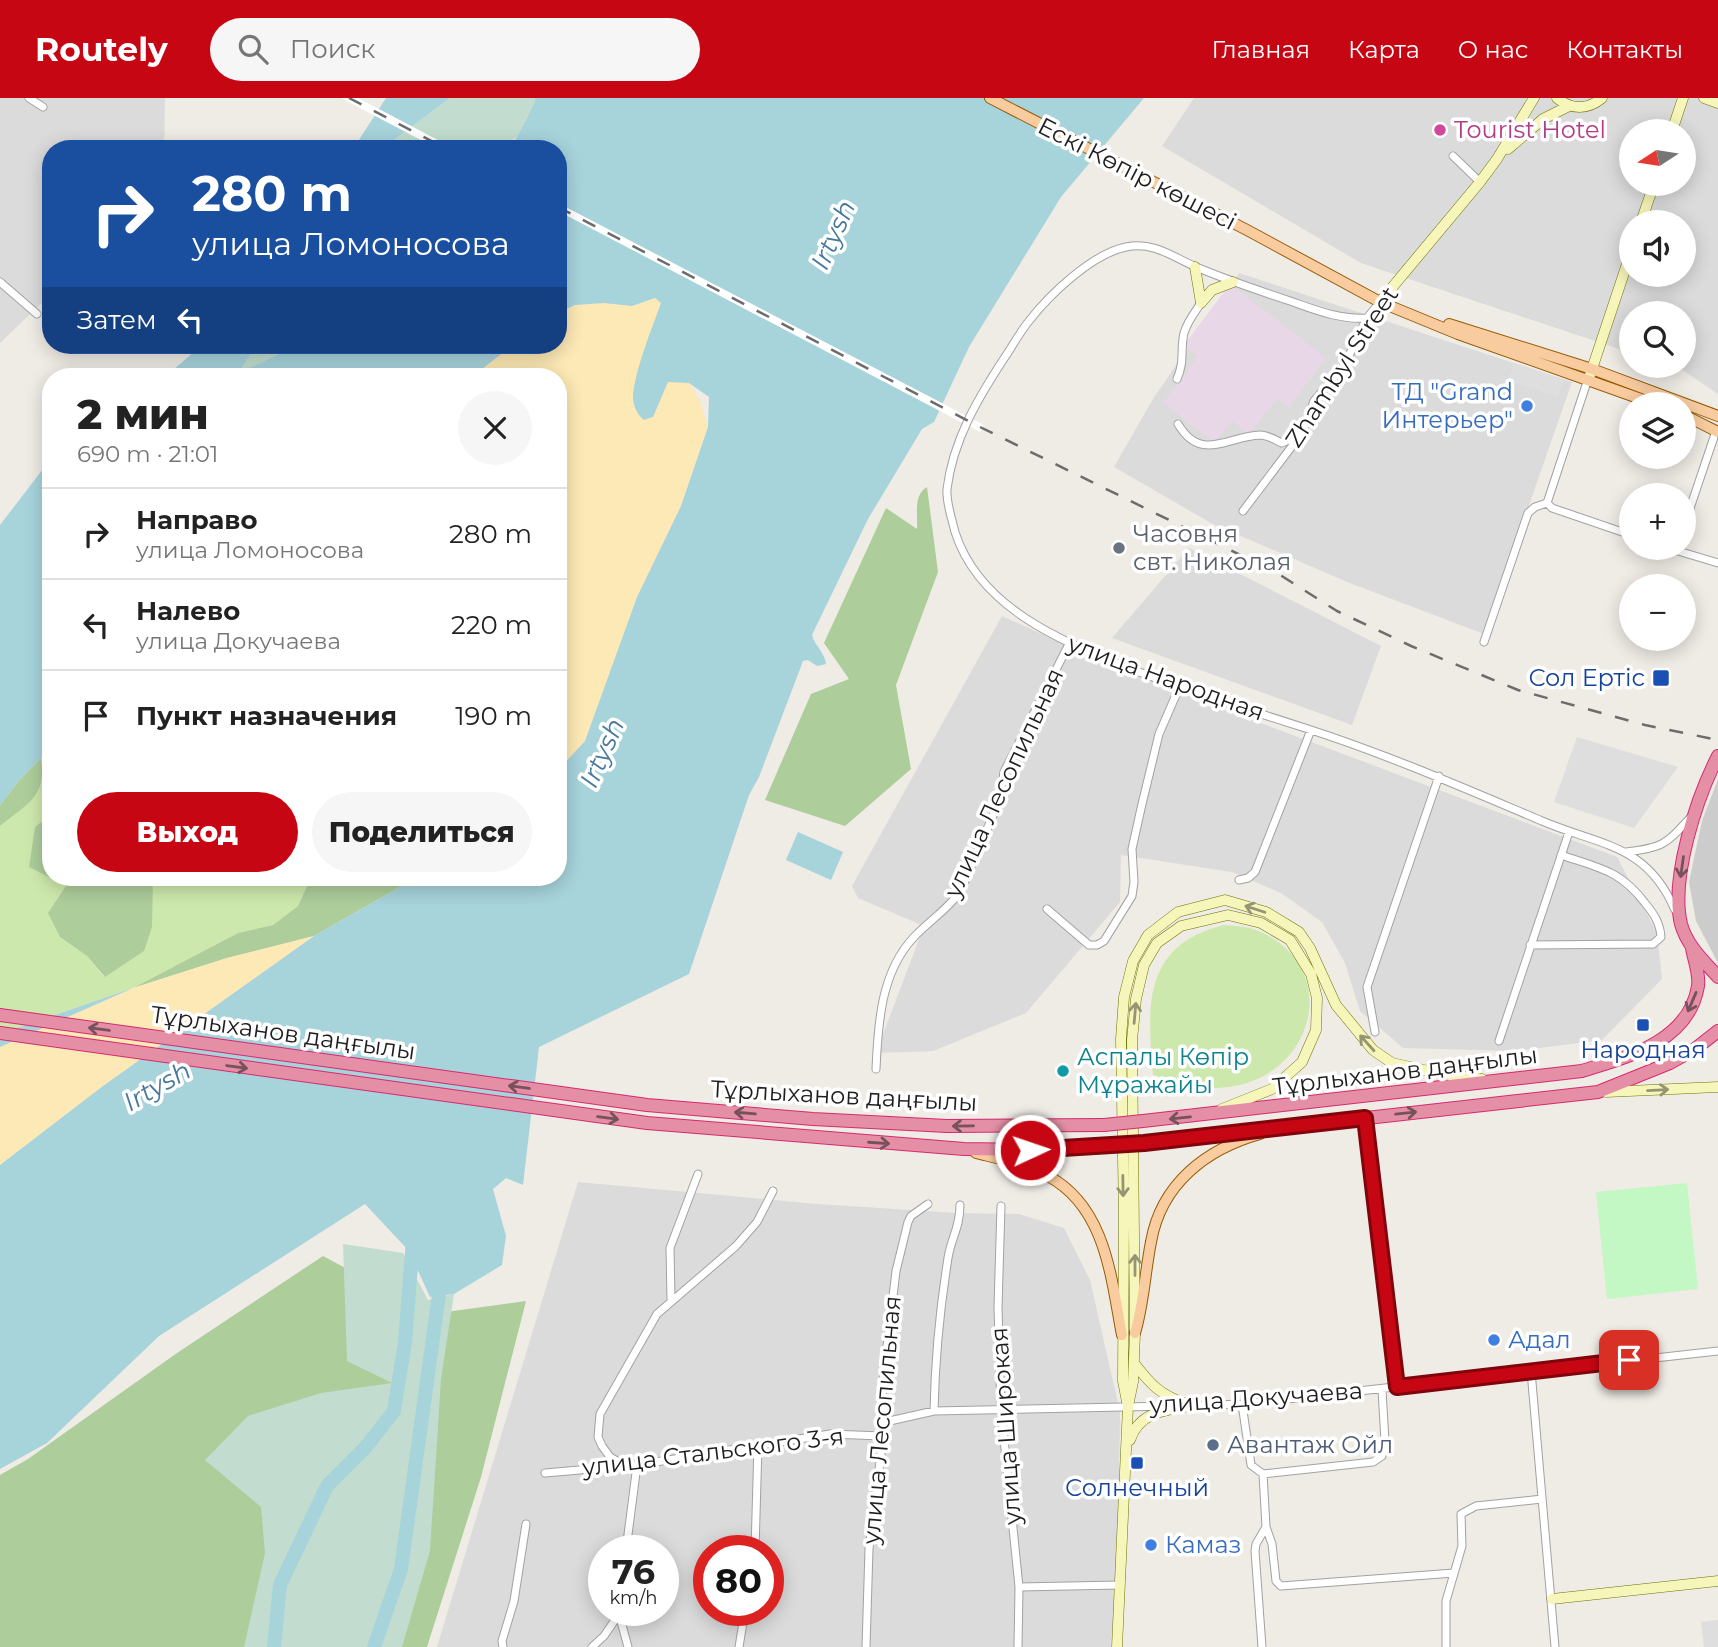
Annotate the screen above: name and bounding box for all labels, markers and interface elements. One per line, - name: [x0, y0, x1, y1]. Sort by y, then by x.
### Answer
- search box: [210, 18, 700, 81]
- text: Routely: [35, 29, 168, 69]
- icon: search: [234, 30, 272, 68]
- text: Поиск: [290, 33, 375, 65]
- text: Главная: [1212, 35, 1310, 64]
- text: Карта: [1348, 35, 1420, 64]
- text: О нас: [1458, 35, 1528, 64]
- text: Контакты: [1566, 35, 1683, 64]
- street label: Ескі Көпір көшесі: [1033, 111, 1241, 236]
- place label: Tourist Hotel: [1454, 115, 1606, 144]
- north arrow: [1619, 119, 1696, 196]
- map controls: [1619, 119, 1696, 651]
- marker: Tourist Hotel: [1432, 122, 1448, 138]
- text: 280 m: [192, 164, 352, 223]
- icon: right: [77, 168, 168, 259]
- water label: Irtysh: [804, 195, 862, 275]
- button: sound: [1619, 210, 1696, 287]
- text: улица Ломоносова: [192, 224, 510, 263]
- street label: Zhambyl Street: [1279, 281, 1404, 453]
- icon: left: [171, 301, 209, 339]
- button: search: [1619, 301, 1696, 378]
- text: Затем: [77, 304, 157, 336]
- place label: ТД "Grand Интерьер": [1382, 377, 1513, 434]
- text: 2 мин: [77, 388, 209, 440]
- button: close: [458, 391, 532, 465]
- button: layers: [1619, 392, 1696, 469]
- marker: ТД "Grand Интерьер": [1519, 398, 1535, 414]
- text: 690 m · 21:01: [77, 440, 218, 468]
- button: +: [1619, 483, 1696, 560]
- text: Направо: [136, 504, 257, 536]
- icon: right: [77, 515, 115, 553]
- text: 280 m: [449, 518, 532, 550]
- place label: Часовня свт. Николая: [1133, 519, 1291, 576]
- text: улица Ломоносова: [136, 536, 364, 564]
- marker: Часовня свт. Николая: [1111, 540, 1127, 556]
- button: −: [1619, 574, 1696, 651]
- text: Налево: [136, 595, 240, 627]
- icon: left: [77, 606, 115, 644]
- text: 220 m: [451, 609, 532, 641]
- text: улица Докучаева: [136, 627, 341, 655]
- street label: улица Народная: [1063, 628, 1268, 727]
- place label: Сол Ертіс: [1528, 663, 1645, 692]
- street label: улица Лесопильная: [937, 664, 1069, 903]
- marker: Сол Ертіс: [1651, 668, 1671, 688]
- icon: arrive: [77, 697, 115, 735]
- text: Пункт назначения: [136, 700, 397, 732]
- text: 190 m: [455, 700, 532, 732]
- water label: Irtysh: [573, 713, 631, 793]
- button: Выход: [77, 792, 298, 872]
- button: Поделиться: [312, 792, 532, 872]
- one-way arrow: [1675, 855, 1688, 878]
- one-way arrow: [1245, 902, 1267, 915]
- one-way arrow: [1685, 991, 1698, 1012]
- street label: Тұрлыханов даңғылы: [149, 1000, 417, 1065]
- one-way arrow: [1129, 1002, 1142, 1025]
- marker: Народная: [1635, 1017, 1651, 1033]
- one-way arrow: [88, 1023, 111, 1036]
- one-way arrow: [1359, 1034, 1375, 1052]
- place label: Народная: [1580, 1035, 1706, 1064]
- street label: Тұрлыханов даңғылы: [1271, 1040, 1539, 1101]
- place label: Аспалы Көпір Мұражайы: [1077, 1042, 1249, 1099]
- water label: Irtysh: [118, 1054, 196, 1118]
- one-way arrow: [226, 1061, 248, 1074]
- marker: Аспалы Көпір Мұражайы: [1055, 1063, 1071, 1079]
- street label: Тұрлыханов даңғылы: [710, 1074, 978, 1117]
- one-way arrow: [508, 1080, 531, 1093]
- one-way arrow: [1646, 1084, 1669, 1097]
- one-way arrow: [734, 1106, 756, 1119]
- one-way arrow: [1394, 1107, 1417, 1120]
- one-way arrow: [1169, 1111, 1191, 1124]
- one-way arrow: [596, 1112, 619, 1125]
- position arrow: [993, 1113, 1067, 1187]
- one-way arrow: [951, 1119, 974, 1133]
- one-way arrow: [867, 1137, 890, 1150]
- one-way arrow: [1117, 1174, 1130, 1197]
- one-way arrow: [1128, 1254, 1142, 1277]
- street label: улица Лесопильная: [856, 1294, 907, 1547]
- place label: Адал: [1508, 1325, 1571, 1354]
- street label: улица Широкая: [984, 1326, 1027, 1527]
- pin: [1599, 1330, 1659, 1390]
- marker: Адал: [1486, 1332, 1502, 1348]
- icon: arrive: [1610, 1341, 1648, 1379]
- street label: улица Докучаева: [1147, 1376, 1364, 1419]
- street label: улица Стальского 3-я: [579, 1421, 845, 1482]
- place label: Авантаж Ойл: [1227, 1430, 1393, 1459]
- marker: Авантаж Ойл: [1205, 1437, 1221, 1453]
- marker: Солнечный: [1129, 1455, 1145, 1471]
- place label: Солнечный: [1065, 1473, 1209, 1502]
- place label: Камаз: [1165, 1530, 1241, 1559]
- speed limit sign: 80: [693, 1535, 784, 1626]
- marker: Камаз: [1143, 1537, 1159, 1553]
- text: 76: [612, 1550, 655, 1593]
- text: km/h: [609, 1587, 658, 1609]

